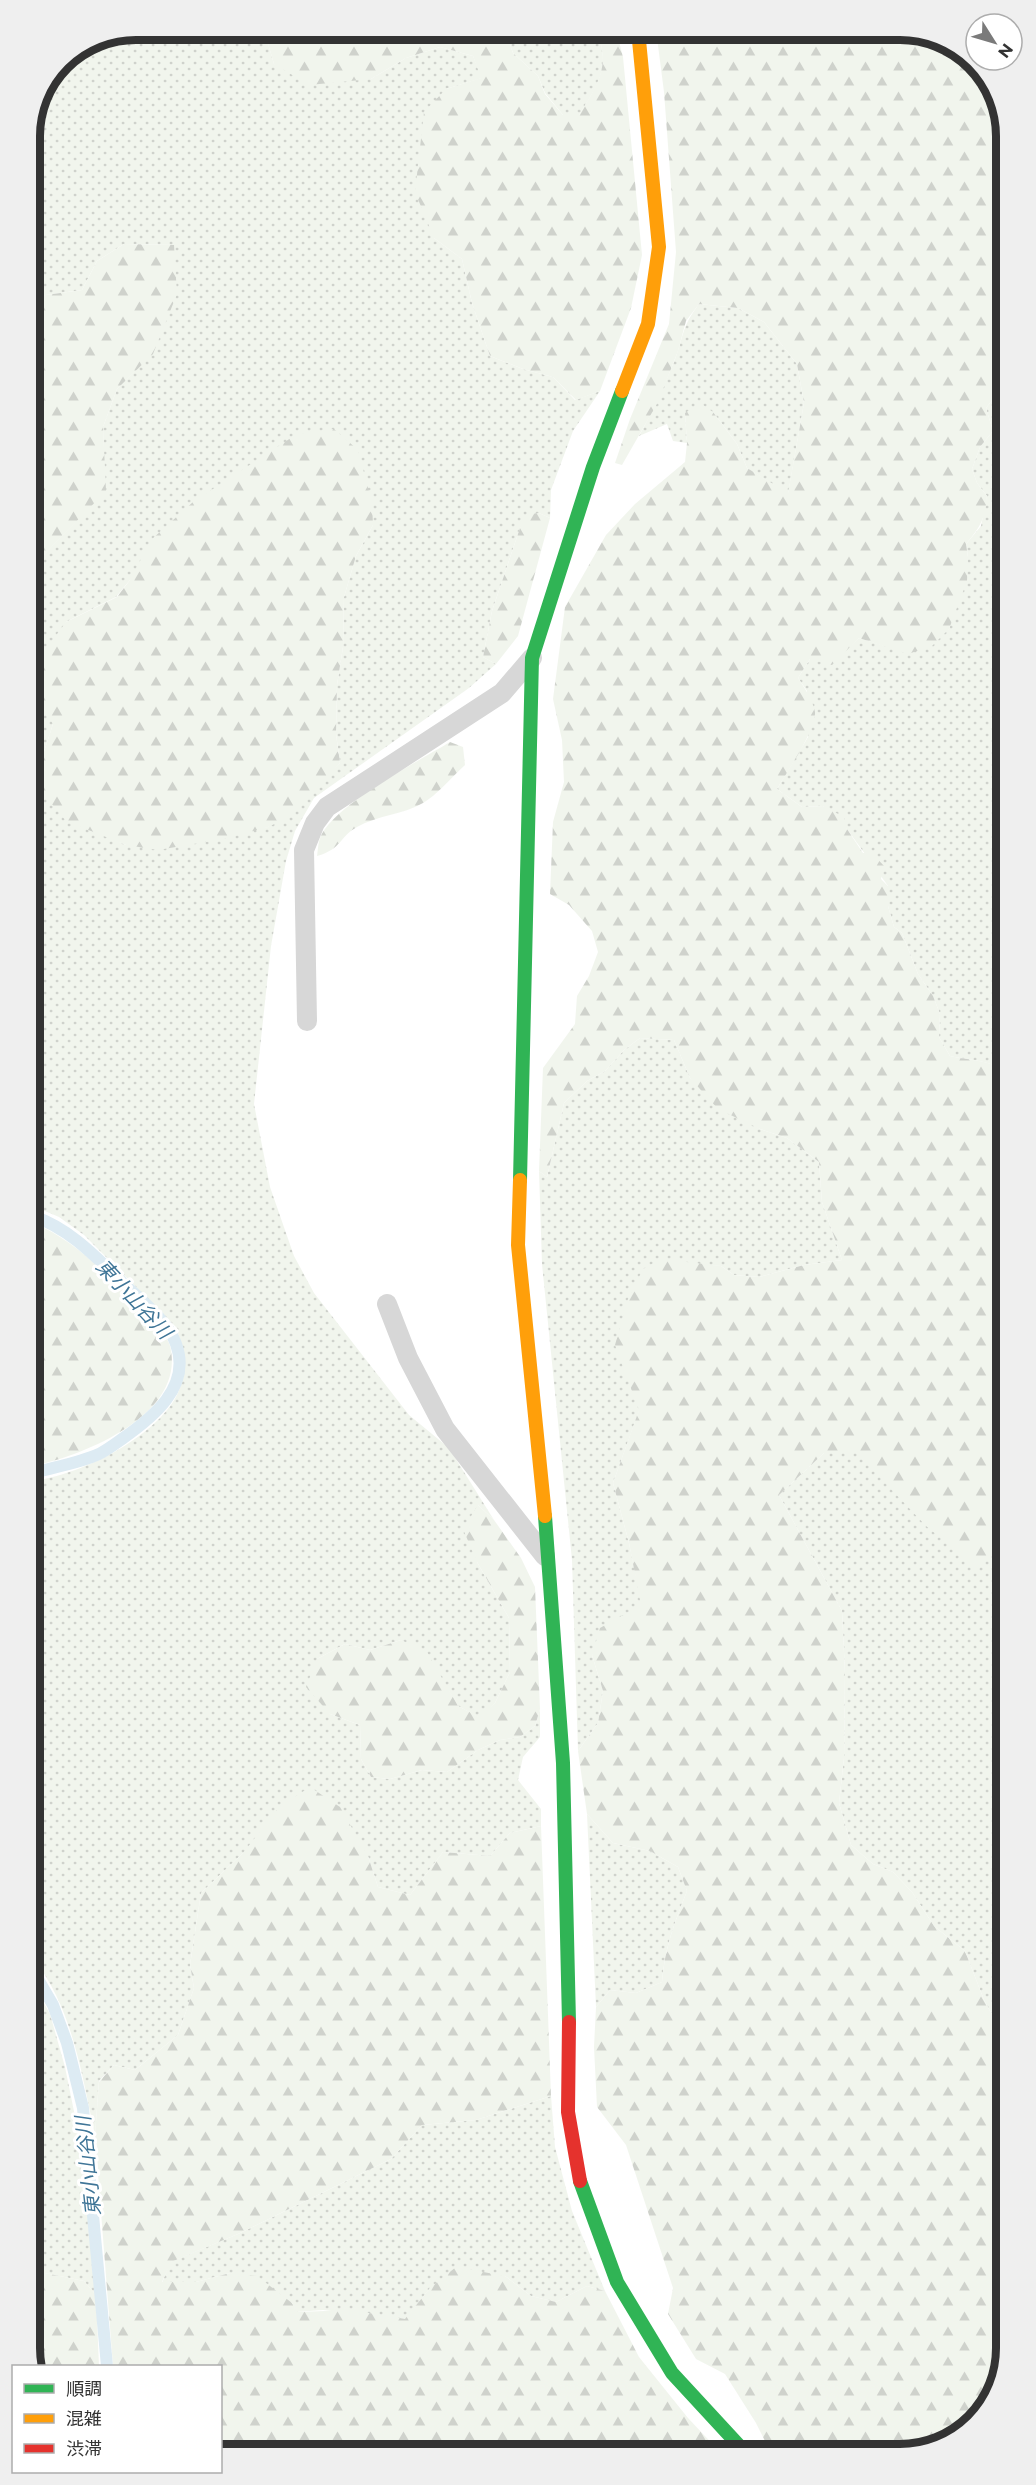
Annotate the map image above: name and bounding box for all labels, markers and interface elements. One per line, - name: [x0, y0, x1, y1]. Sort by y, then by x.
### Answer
- north arrow: [964, 12, 1024, 72]
- text: N: [994, 40, 1017, 62]
- water label: 東小山谷川: [91, 1254, 178, 1345]
- water label: 東小山谷川: [71, 2113, 105, 2217]
- legend: [12, 2365, 222, 2473]
- text: 順調: [66, 2378, 102, 2400]
- text: 混雑: [66, 2408, 102, 2430]
- text: 渋滞: [66, 2438, 102, 2460]

